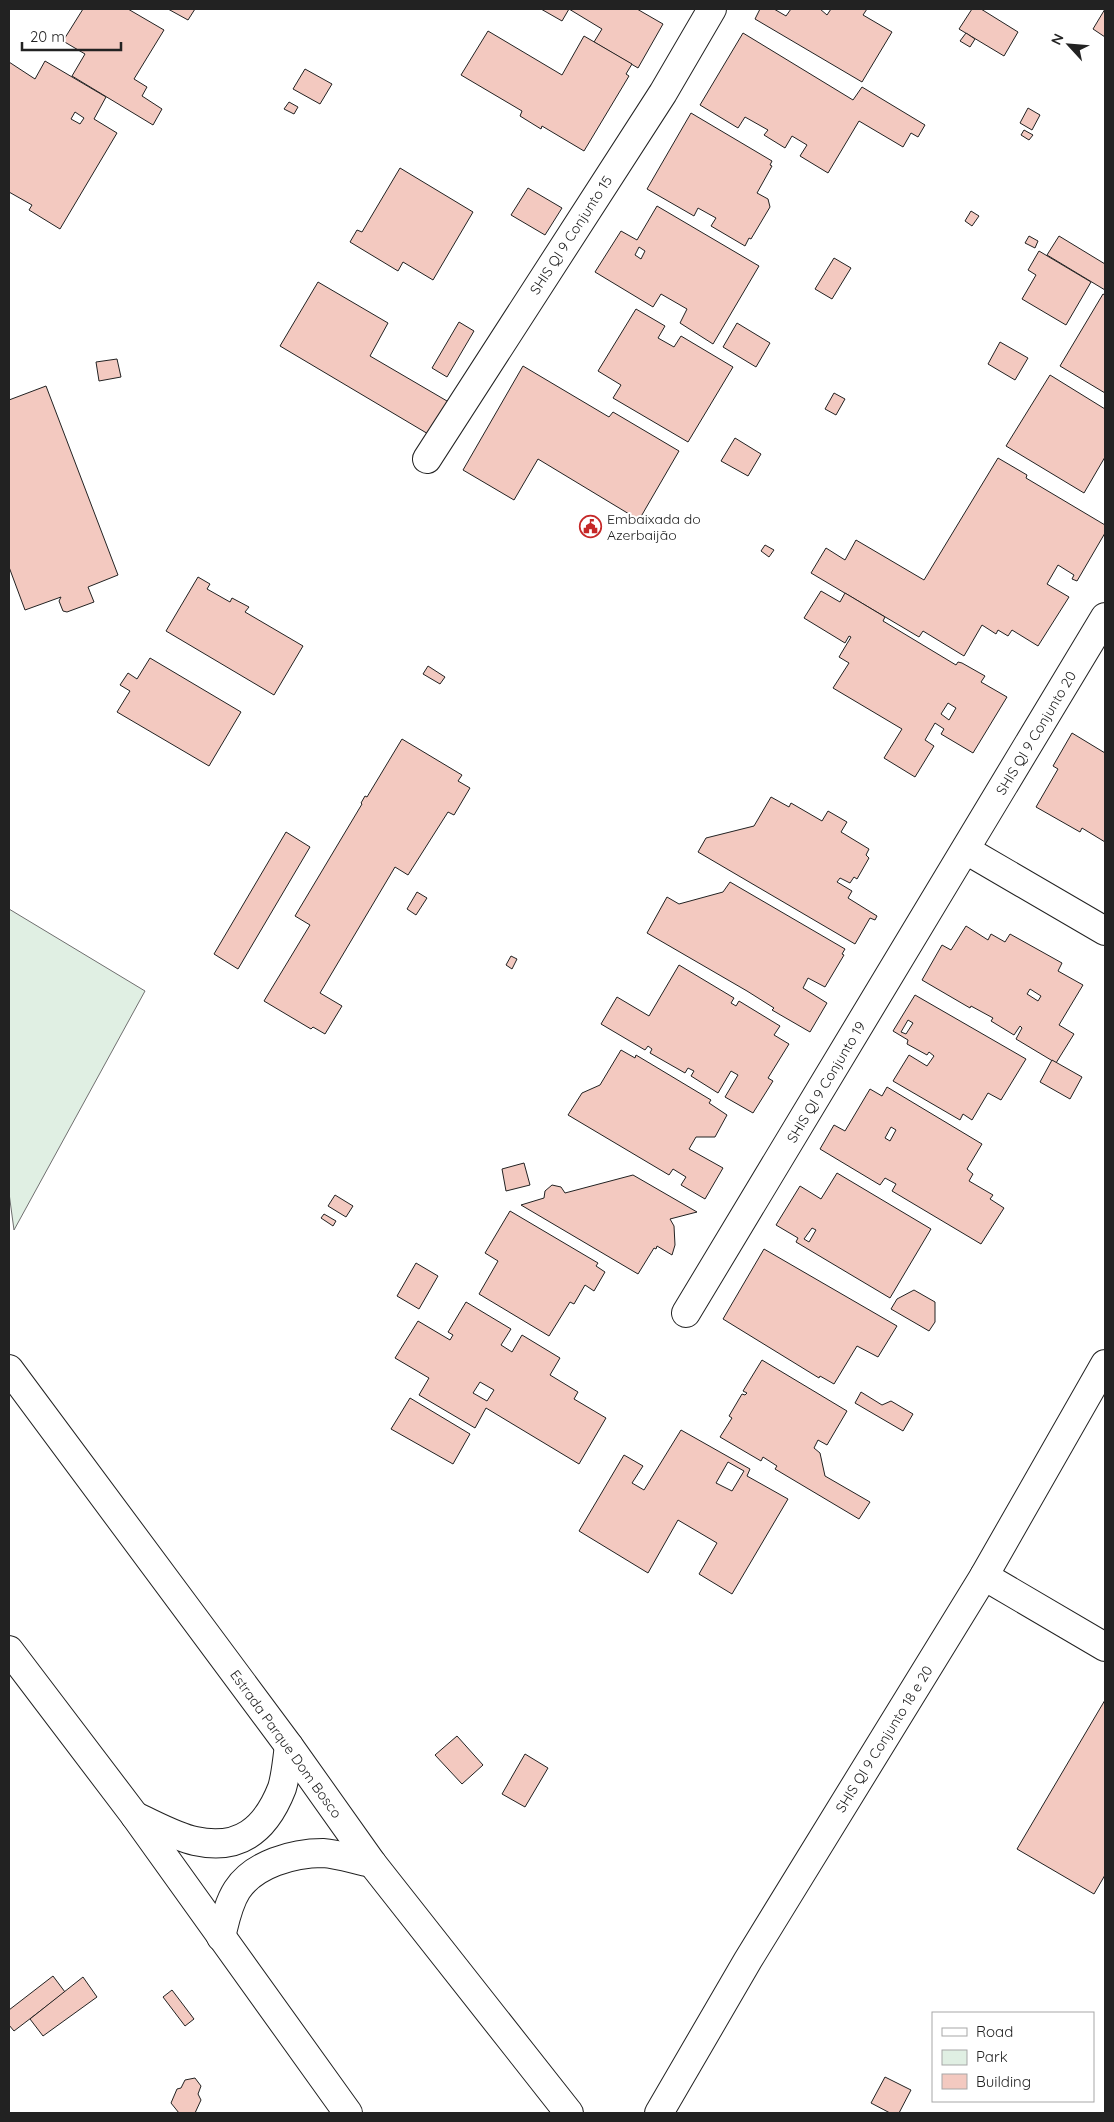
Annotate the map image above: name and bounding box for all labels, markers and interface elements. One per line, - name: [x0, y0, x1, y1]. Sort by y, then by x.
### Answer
- scale bar: [22, 20, 121, 52]
- north arrow: [1044, 20, 1094, 70]
- text: 20 m: [30, 27, 65, 46]
- text: N: [1047, 31, 1068, 48]
- street label: SHIS QI 9 Conjunto 15: [526, 172, 616, 298]
- place label: Embaixada do Azerbaijão: [607, 510, 701, 544]
- public building icon: Embaixada do Azerbaijão: [579, 515, 603, 539]
- street label: SHIS QI 9 Conjunto 20: [992, 668, 1080, 798]
- street label: SHIS QI 9 Conjunto 19: [783, 1018, 869, 1146]
- street label: SHIS QI 9 Conjunto 18 e 20: [831, 1662, 937, 1816]
- street label: Estrada Parque Dom Bosco: [226, 1666, 346, 1822]
- legend: [932, 2012, 1094, 2102]
- text: Road: [976, 2022, 1013, 2041]
- text: Park: [976, 2047, 1008, 2066]
- text: Building: [976, 2072, 1031, 2091]

